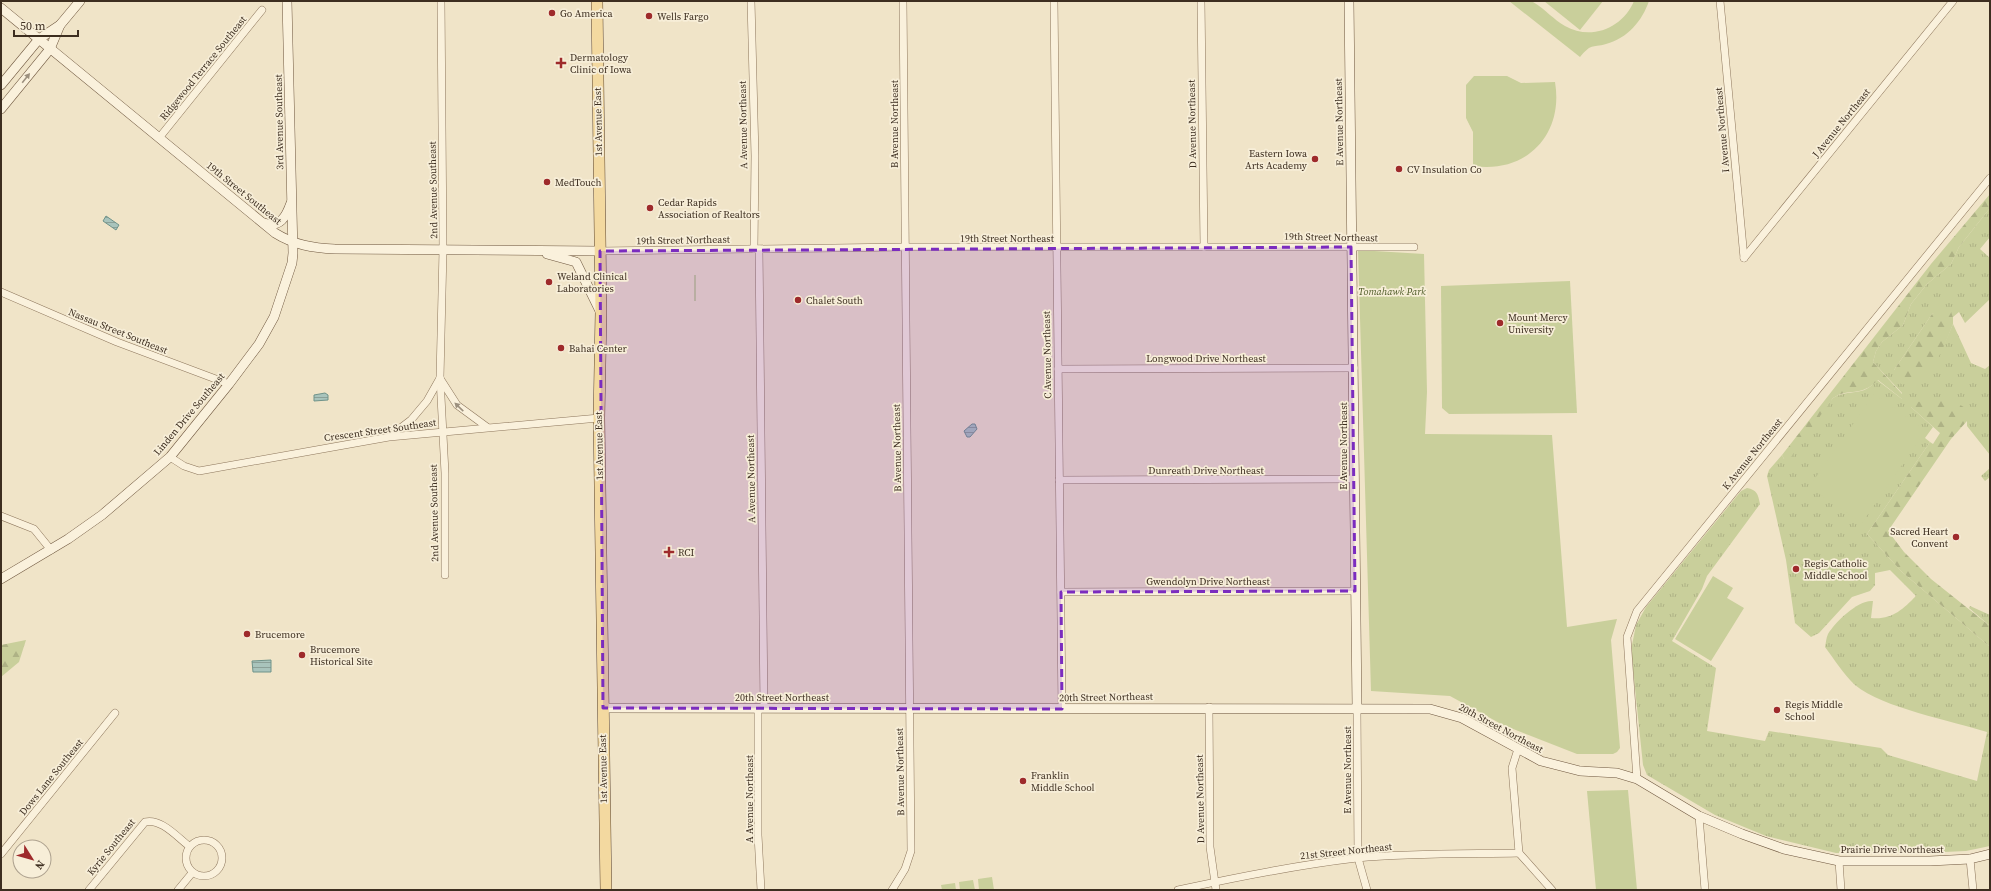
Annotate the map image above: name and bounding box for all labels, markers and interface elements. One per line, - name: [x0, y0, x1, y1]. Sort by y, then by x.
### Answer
- place label: Go America: [560, 7, 613, 20]
- marker: Go America: [547, 8, 557, 18]
- place label: Wells Fargo: [657, 10, 709, 23]
- marker: Wells Fargo: [644, 11, 654, 21]
- scale bar: [14, 12, 78, 38]
- street label: Ridgewood Terrace Southeast: [157, 12, 250, 123]
- text: 50 m: [20, 18, 46, 34]
- place label: Dermatology Clinic of Iowa: [570, 51, 632, 76]
- marker: Dermatology Clinic of Iowa: [555, 57, 567, 69]
- one-way arrow: [21, 73, 30, 84]
- street label: 3rd Avenue Southeast: [272, 73, 286, 170]
- street label: E Avenue Northeast: [1332, 77, 1346, 166]
- street label: B Avenue Northeast: [888, 79, 901, 168]
- street label: D Avenue Northeast: [1185, 79, 1199, 168]
- street label: A Avenue Northeast: [736, 80, 750, 169]
- street label: J Avenue Northeast: [1808, 85, 1873, 161]
- street label: I Avenue Northeast: [1712, 86, 1732, 173]
- street label: 1st Avenue East: [591, 87, 605, 157]
- street label: 2nd Avenue Southeast: [426, 140, 440, 239]
- place label: Eastern Iowa Arts Academy: [1245, 147, 1308, 172]
- marker: Eastern Iowa Arts Academy: [1310, 154, 1320, 164]
- street label: 19th Street Southeast: [204, 159, 285, 228]
- place label: CV Insulation Co: [1407, 163, 1482, 176]
- marker: CV Insulation Co: [1394, 164, 1404, 174]
- place label: MedTouch: [555, 176, 602, 189]
- marker: MedTouch: [542, 177, 552, 187]
- place label: Cedar Rapids Association of Realtors: [658, 196, 760, 221]
- marker: Cedar Rapids Association of Realtors: [645, 203, 655, 213]
- street label: 19th Street Northeast: [1284, 230, 1379, 244]
- street label: 19th Street Northeast: [960, 232, 1055, 245]
- street label: 19th Street Northeast: [636, 233, 731, 247]
- place label: Weland Clinical Laboratories: [557, 270, 627, 295]
- marker: Weland Clinical Laboratories: [544, 277, 554, 287]
- park label: Tomahawk Park: [1358, 285, 1426, 298]
- place label: Chalet South: [806, 294, 863, 307]
- marker: Chalet South: [793, 295, 803, 305]
- street label: Nassau Street Southeast: [67, 305, 170, 357]
- street label: C Avenue Northeast: [1040, 310, 1054, 399]
- place label: Mount Mercy University: [1508, 311, 1569, 336]
- marker: Mount Mercy University: [1495, 318, 1505, 328]
- place label: Bahai Center: [569, 342, 628, 355]
- marker: Bahai Center: [556, 343, 566, 353]
- street label: Longwood Drive Northeast: [1146, 352, 1267, 365]
- street label: Linden Drive Southeast: [151, 369, 228, 458]
- street label: E Avenue Northeast: [1337, 401, 1350, 490]
- one-way arrow: [454, 402, 464, 411]
- street label: B Avenue Northeast: [890, 403, 904, 492]
- street label: 1st Avenue East: [592, 411, 606, 481]
- street label: K Avenue Northeast: [1719, 415, 1785, 492]
- street label: Crescent Street Southeast: [323, 416, 438, 444]
- street label: A Avenue Northeast: [744, 434, 758, 523]
- street label: 2nd Avenue Southeast: [427, 463, 441, 562]
- street label: Dunreath Drive Northeast: [1148, 464, 1264, 477]
- place label: Sacred Heart Convent: [1890, 525, 1949, 550]
- marker: Sacred Heart Convent: [1951, 532, 1961, 542]
- marker: RCI: [663, 546, 675, 558]
- place label: RCI: [678, 546, 695, 559]
- place label: Regis Catholic Middle School: [1804, 557, 1868, 582]
- marker: Regis Catholic Middle School: [1791, 564, 1801, 574]
- street label: Gwendolyn Drive Northeast: [1146, 575, 1270, 588]
- place label: Brucemore: [255, 628, 305, 641]
- marker: Brucemore: [242, 629, 252, 639]
- place label: Brucemore Historical Site: [310, 643, 373, 668]
- marker: Brucemore Historical Site: [297, 650, 307, 660]
- street label: 20th Street Northeast: [1059, 690, 1154, 704]
- street label: 20th Street Northeast: [735, 691, 830, 704]
- place label: Regis Middle School: [1785, 698, 1843, 723]
- street label: 20th Street Northeast: [1457, 700, 1546, 756]
- marker: Regis Middle School: [1772, 705, 1782, 715]
- street label: E Avenue Northeast: [1341, 725, 1354, 814]
- street label: B Avenue Northeast: [893, 727, 907, 816]
- street label: 1st Avenue East: [596, 734, 610, 804]
- street label: Dows Lane Southeast: [16, 736, 86, 818]
- street label: A Avenue Northeast: [743, 754, 756, 843]
- street label: D Avenue Northeast: [1193, 754, 1207, 843]
- place label: Franklin Middle School: [1031, 769, 1095, 794]
- marker: Franklin Middle School: [1018, 776, 1028, 786]
- street label: Kyrie Southeast: [84, 815, 138, 878]
- north arrow: [12, 839, 52, 879]
- street label: 21st Street Northeast: [1299, 840, 1393, 862]
- street label: Prairie Drive Northeast: [1840, 843, 1944, 856]
- text: N: [31, 857, 48, 872]

